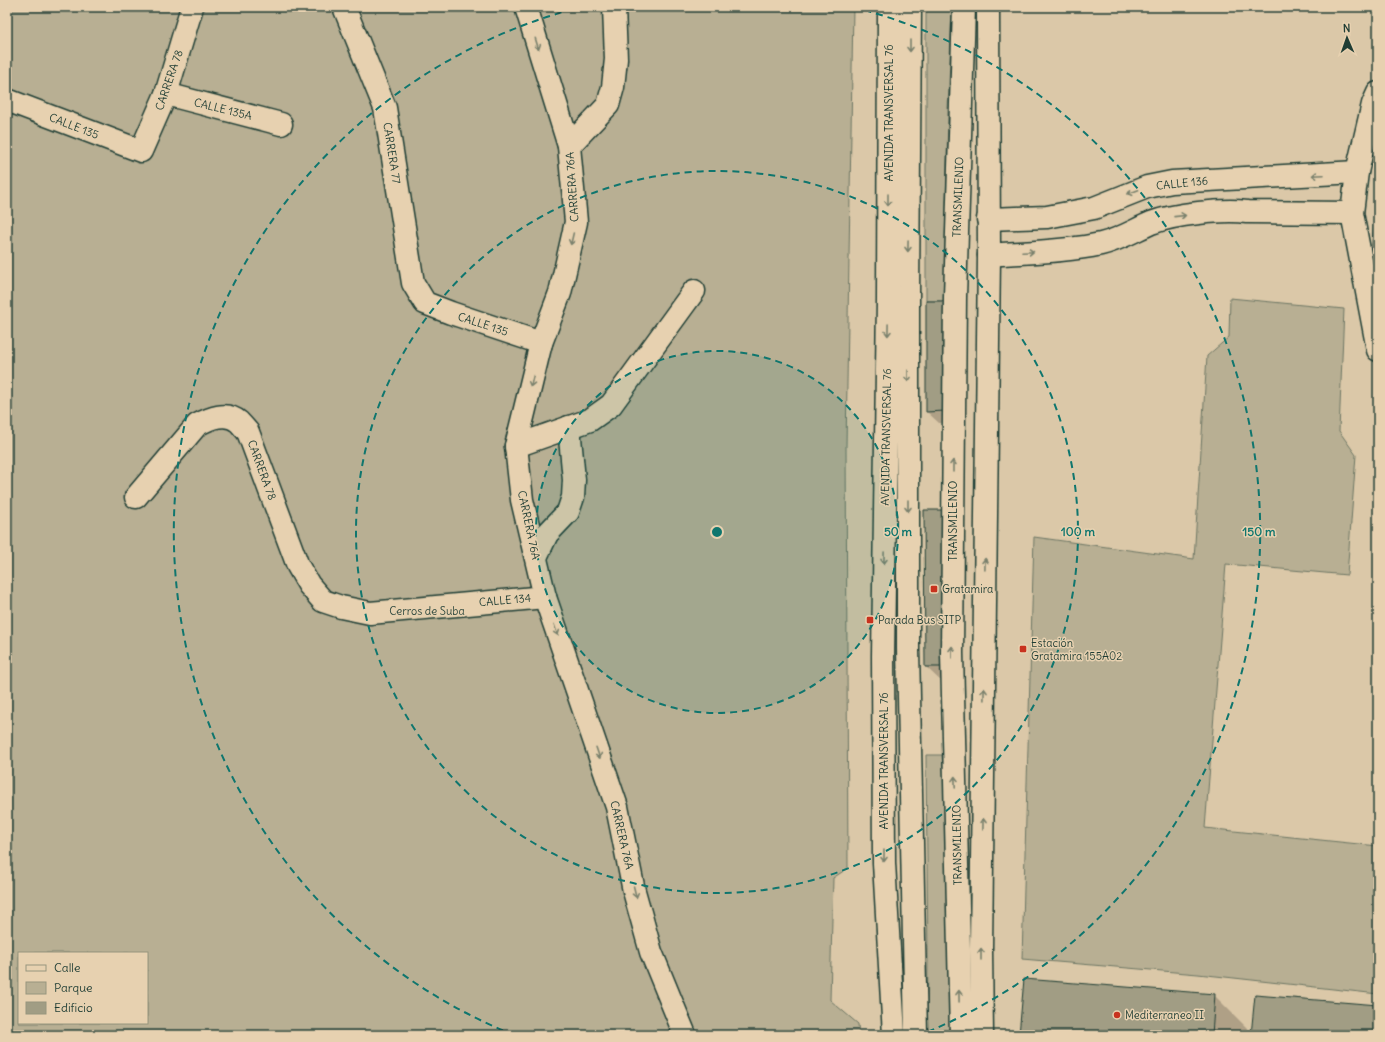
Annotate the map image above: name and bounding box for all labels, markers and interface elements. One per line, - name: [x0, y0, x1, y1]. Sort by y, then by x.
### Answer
- north arrow: [1327, 18, 1367, 58]
- text: N: [1343, 21, 1351, 35]
- one-way arrow: [534, 38, 541, 51]
- one-way arrow: [906, 39, 914, 52]
- street label: AVENIDA TRANSVERSAL 76: [882, 44, 896, 182]
- street label: CARRERA 78: [152, 48, 186, 112]
- street label: CALLE 135A: [193, 95, 253, 123]
- street label: CALLE 135: [47, 110, 101, 142]
- street label: CARRERA 77: [380, 121, 404, 185]
- street label: CARRERA 76A: [563, 152, 581, 222]
- street label: TRANSMILENIO: [950, 157, 966, 237]
- one-way arrow: [1312, 171, 1325, 178]
- street label: CALLE 136: [1155, 173, 1209, 193]
- one-way arrow: [1128, 189, 1140, 197]
- one-way arrow: [884, 193, 892, 206]
- one-way arrow: [1173, 212, 1186, 220]
- one-way arrow: [568, 232, 576, 245]
- one-way arrow: [904, 239, 912, 252]
- one-way arrow: [1021, 248, 1034, 255]
- street label: CALLE 135: [456, 309, 510, 339]
- one-way arrow: [884, 323, 891, 336]
- street label: AVENIDA TRANSVERSAL 76: [878, 368, 894, 506]
- one-way arrow: [904, 369, 912, 382]
- one-way arrow: [528, 374, 535, 387]
- street label: CARRERA 78: [245, 438, 279, 502]
- one-way arrow: [949, 460, 957, 473]
- street label: TRANSMILENIO: [946, 481, 960, 561]
- street label: CARRERA 76A: [515, 489, 543, 561]
- one-way arrow: [904, 499, 912, 512]
- text: 50 m: [884, 524, 913, 539]
- text: 100 m: [1061, 524, 1095, 539]
- text: 150 m: [1243, 524, 1276, 539]
- centre of rings: [710, 525, 724, 539]
- one-way arrow: [880, 551, 888, 564]
- one-way arrow: [981, 558, 989, 571]
- place label: Gratamira: [942, 582, 993, 596]
- marker: Gratamira: [929, 584, 939, 594]
- street label: CALLE 134: [478, 591, 532, 609]
- park label: Cerros de Suba: [389, 604, 465, 618]
- place label: Parada Bus SITP: [878, 613, 962, 627]
- marker: Parada Bus SITP: [865, 615, 875, 625]
- one-way arrow: [553, 623, 560, 636]
- place label: Estación Gratamira 155A02: [1031, 636, 1122, 663]
- marker: Estación Gratamira 155A02: [1018, 644, 1028, 654]
- one-way arrow: [948, 646, 956, 659]
- one-way arrow: [980, 688, 988, 701]
- street label: AVENIDA TRANSVERSAL 76: [877, 692, 891, 830]
- one-way arrow: [595, 746, 602, 759]
- one-way arrow: [952, 776, 959, 789]
- street label: CARRERA 76A: [607, 799, 637, 871]
- street label: TRANSMILENIO: [949, 805, 965, 885]
- one-way arrow: [979, 818, 987, 831]
- one-way arrow: [880, 849, 888, 862]
- one-way arrow: [631, 885, 639, 898]
- one-way arrow: [977, 948, 985, 961]
- legend: [18, 952, 148, 1024]
- text: Calle: [54, 960, 81, 975]
- text: Parque: [54, 980, 93, 995]
- one-way arrow: [956, 990, 963, 1003]
- text: Edificio: [54, 1000, 93, 1015]
- place label: Mediterraneo II: [1125, 1008, 1204, 1022]
- marker: Mediterraneo II: [1112, 1010, 1122, 1020]

